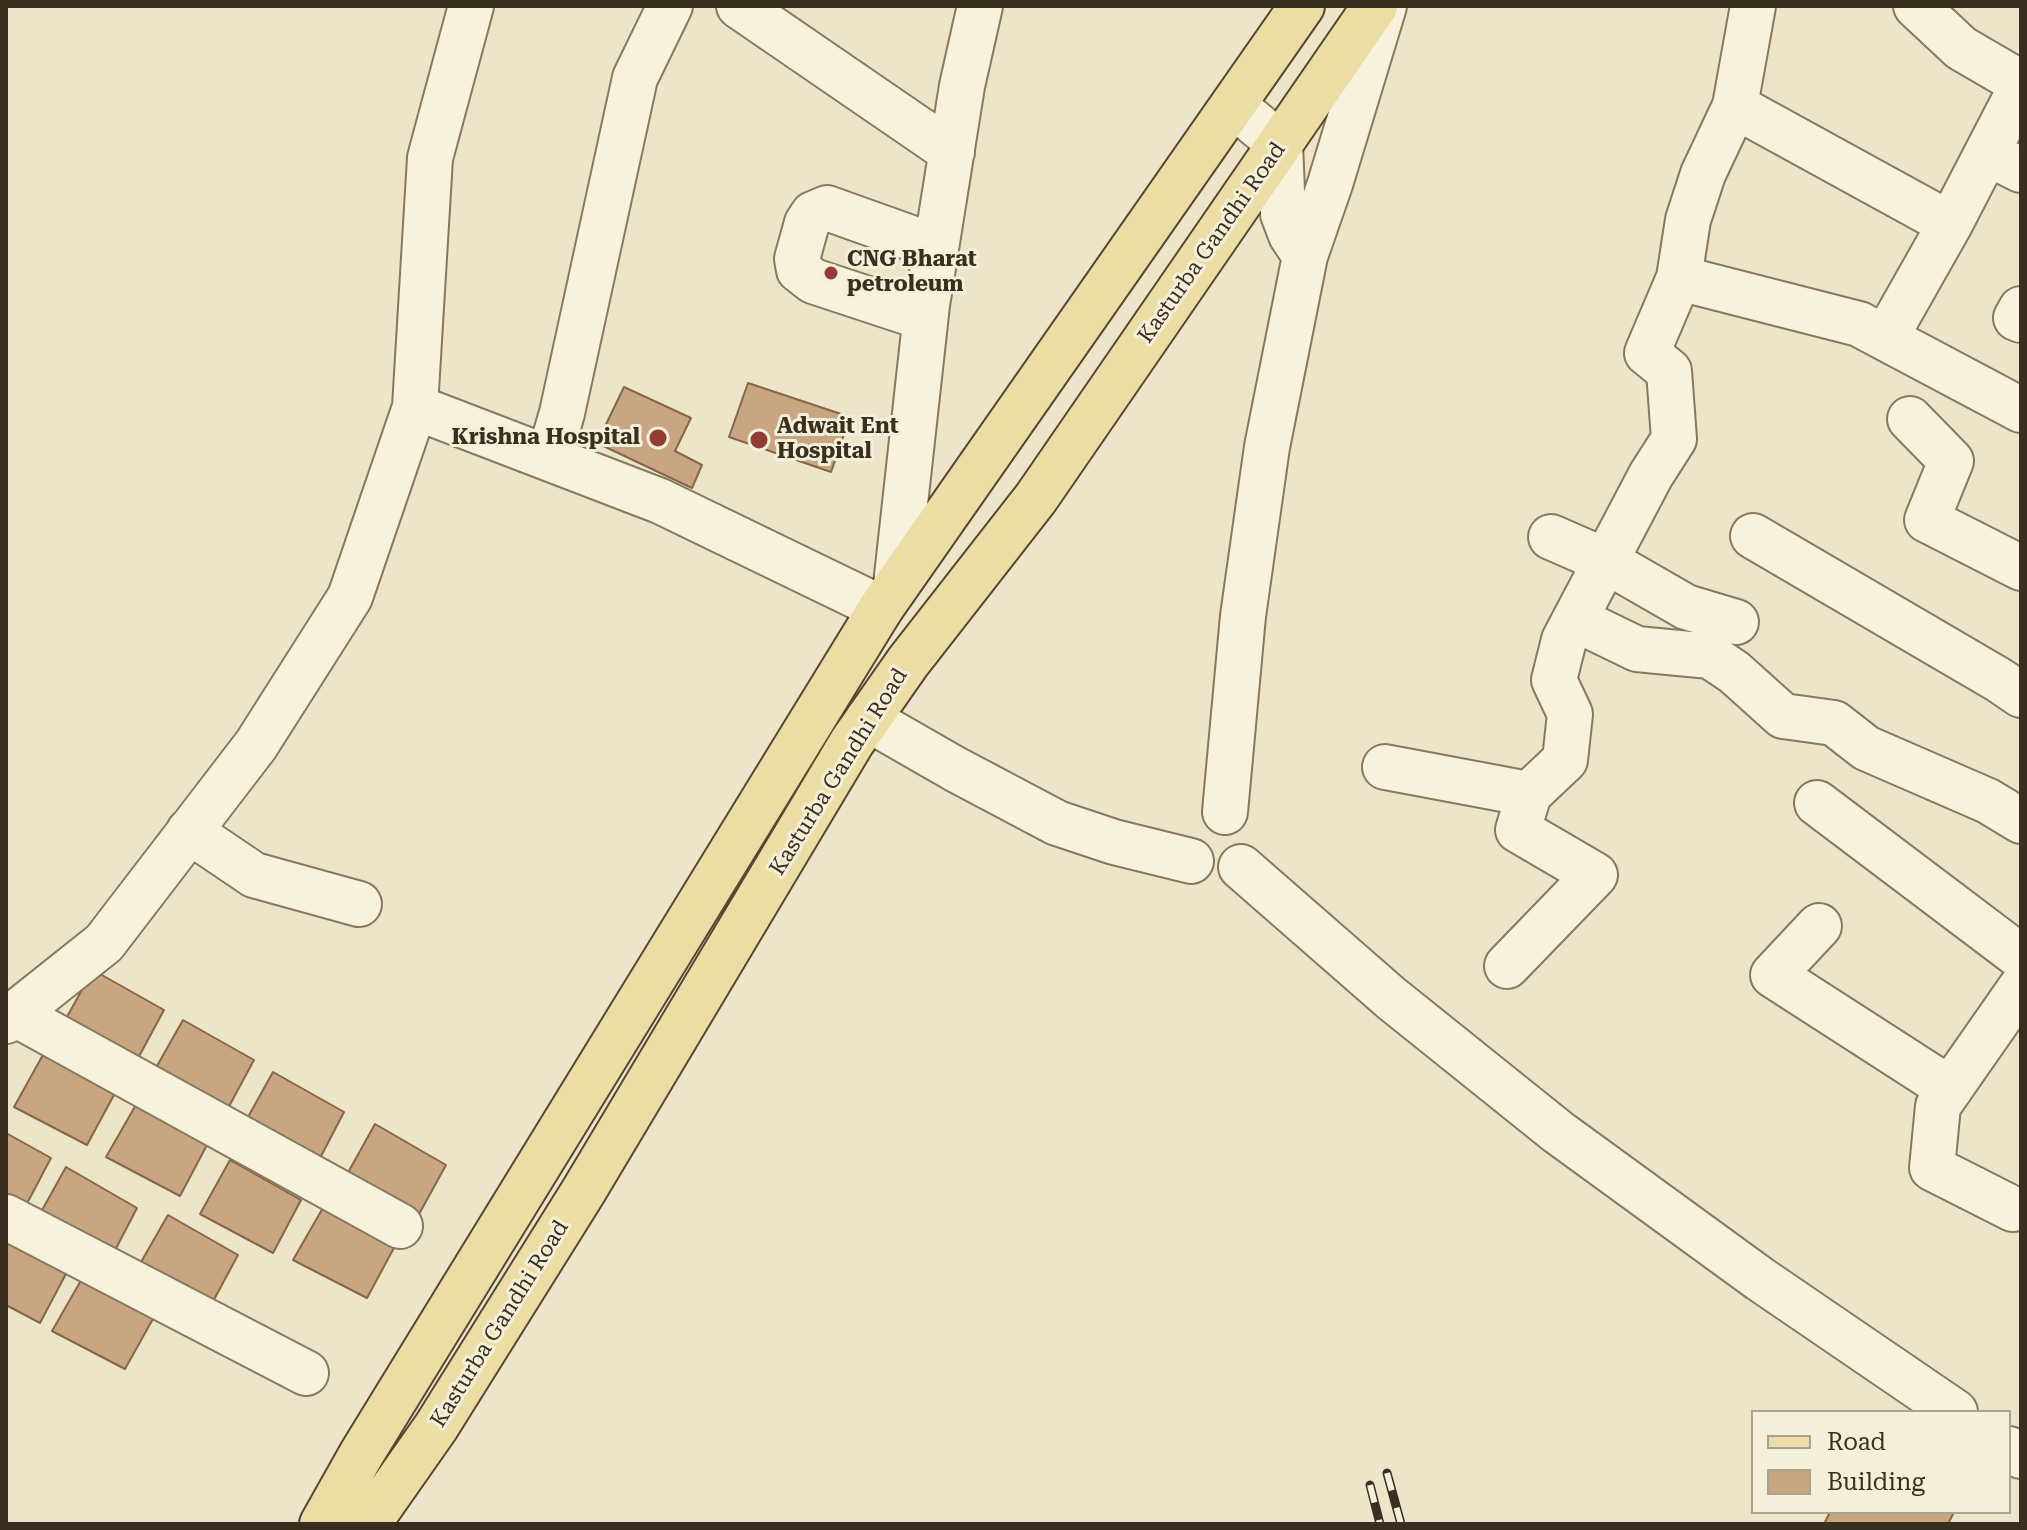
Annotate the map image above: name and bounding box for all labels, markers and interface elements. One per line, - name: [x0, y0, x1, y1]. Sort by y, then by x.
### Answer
- street label: Kasturba Gandhi Road: [1133, 138, 1291, 348]
- place label: CNG Bharat petroleum: [847, 247, 977, 298]
- marker: CNG Bharat petroleum: [822, 264, 840, 282]
- place label: Adwait Ent Hospital: [777, 414, 899, 466]
- place label: Krishna Hospital: [451, 425, 640, 451]
- marker: Krishna Hospital: [647, 427, 669, 449]
- marker: Adwait Ent Hospital: [748, 429, 770, 451]
- street label: Kasturba Gandhi Road: [764, 664, 914, 880]
- street label: Kasturba Gandhi Road: [425, 1216, 575, 1432]
- legend: [1751, 1410, 2011, 1514]
- text: Road: [1827, 1428, 1886, 1456]
- text: Building: [1827, 1468, 1925, 1496]

